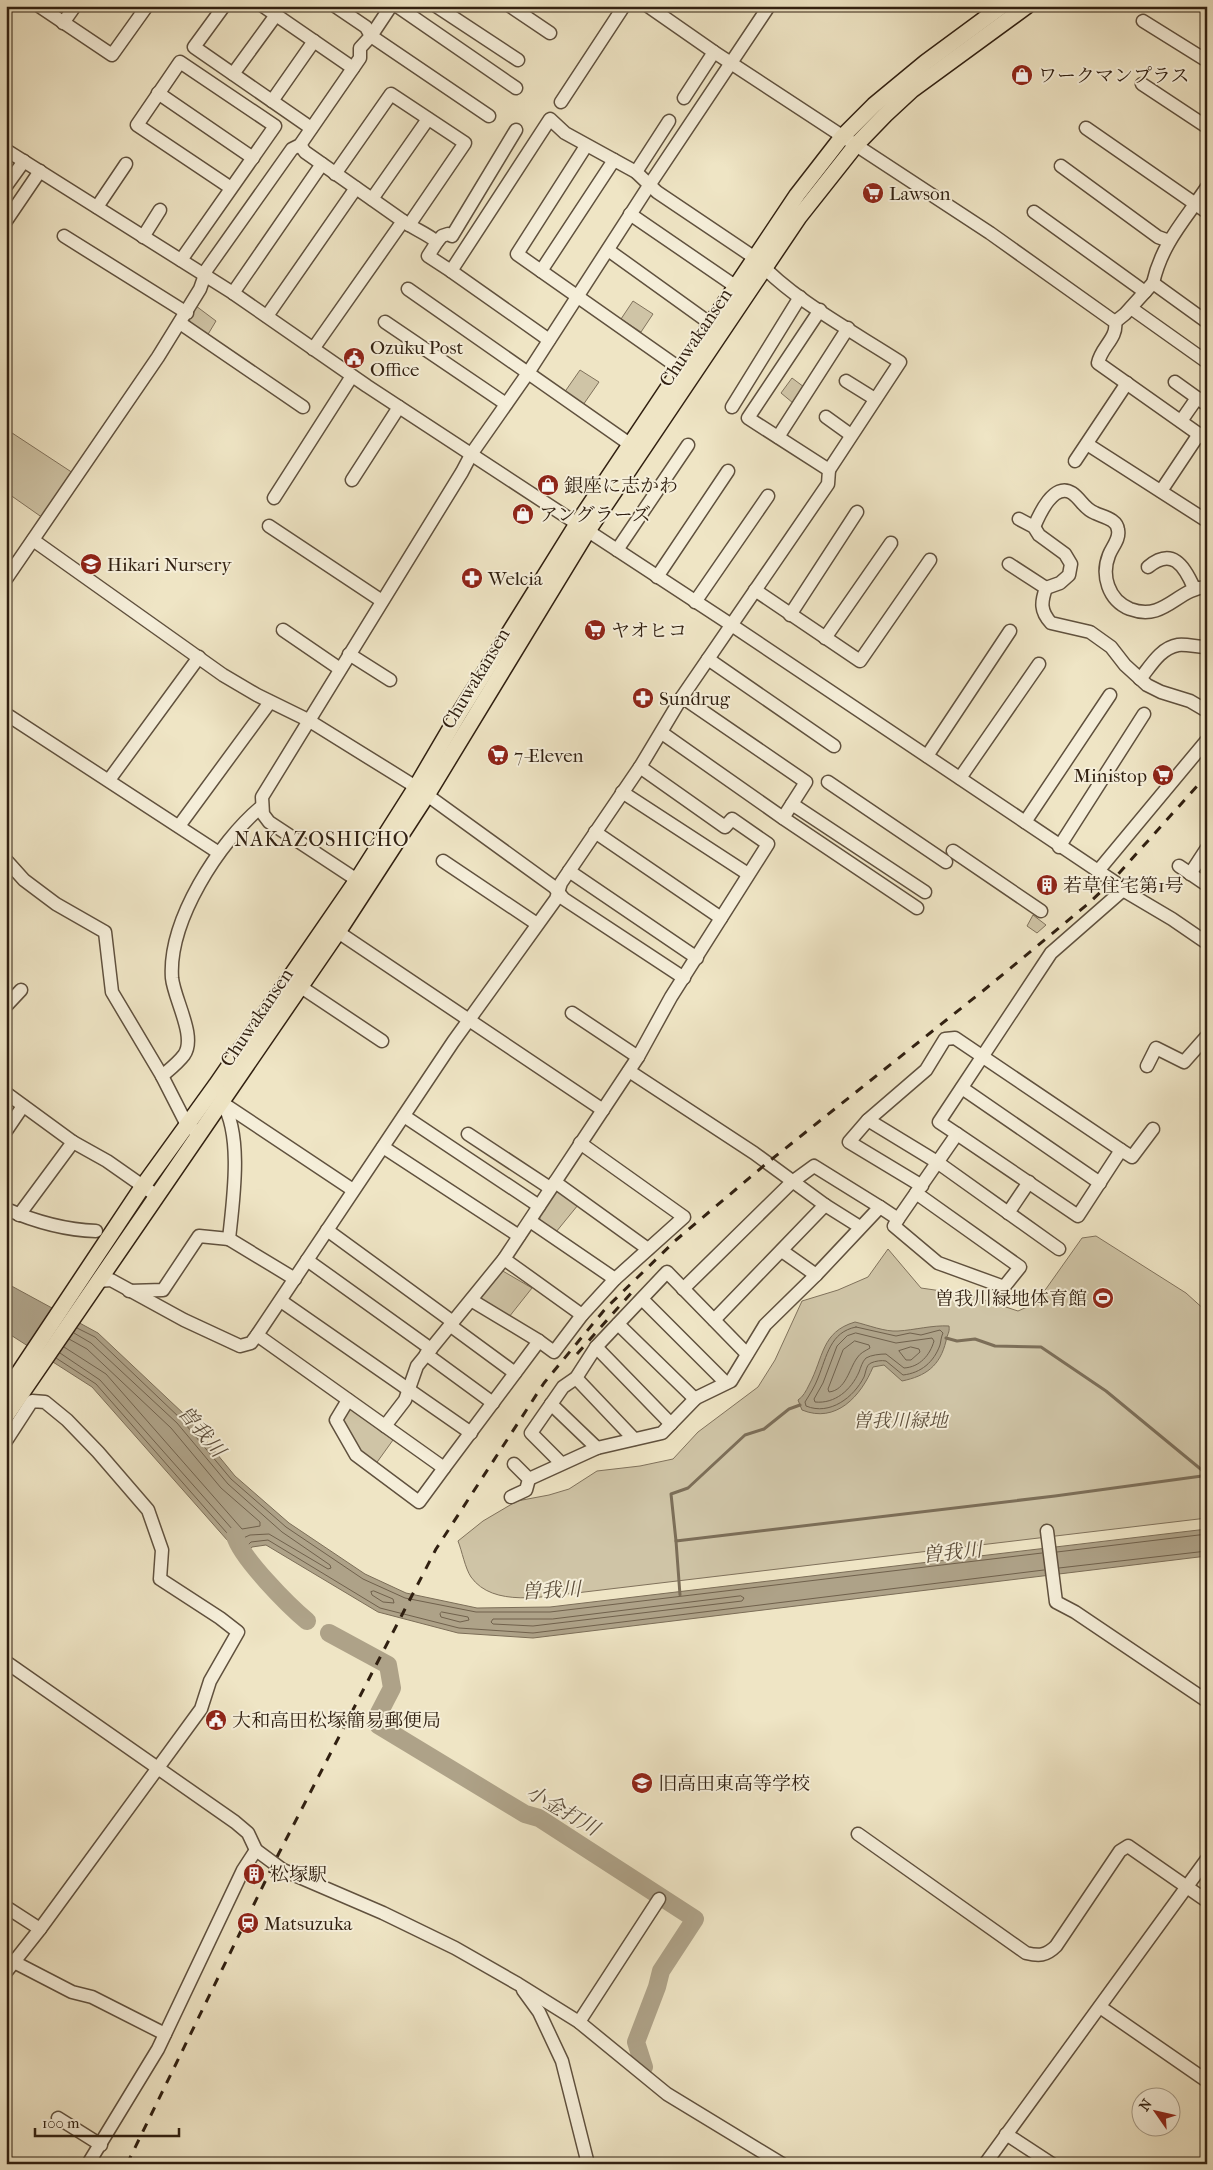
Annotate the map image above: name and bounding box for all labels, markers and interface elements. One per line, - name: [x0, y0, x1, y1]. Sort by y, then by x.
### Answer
- shop icon: ワークマンプラス: [1010, 63, 1034, 87]
- place label: ワークマンプラス: [1038, 65, 1189, 87]
- supermarket icon: Lawson: [861, 181, 885, 205]
- place label: Lawson: [889, 183, 951, 205]
- street label: Chuwakansen: [655, 284, 737, 391]
- place label: Ozuku Post Office: [370, 337, 464, 381]
- public building icon: Ozuku Post Office: [342, 346, 366, 370]
- shop icon: 銀座に志かわ: [536, 473, 560, 497]
- place label: 銀座に志かわ: [564, 475, 678, 497]
- shop icon: アングラーズ: [511, 502, 535, 526]
- place label: アングラーズ: [539, 504, 651, 526]
- school or university icon: Hikari Nursery: [79, 552, 103, 576]
- place label: Hikari Nursery: [107, 554, 232, 576]
- pharmacy icon: Welcia: [460, 566, 484, 590]
- place label: Welcia: [487, 568, 543, 590]
- supermarket icon: ヤオヒコ: [583, 618, 607, 642]
- place label: ヤオヒコ: [611, 620, 687, 642]
- street label: Chuwakansen: [437, 624, 515, 733]
- pharmacy icon: Sundrug: [631, 686, 655, 710]
- place label: Sundrug: [659, 688, 731, 710]
- supermarket icon: 7-Eleven: [486, 743, 510, 767]
- place label: 7-Eleven: [514, 745, 584, 767]
- supermarket icon: Ministop: [1151, 763, 1175, 787]
- place label: Ministop: [1074, 765, 1147, 787]
- district label: NAKAZOSHICHO: [234, 828, 410, 851]
- building icon: 若草住宅第1号: [1035, 873, 1059, 897]
- place label: 若草住宅第1号: [1063, 875, 1184, 897]
- street label: Chuwakansen: [216, 964, 298, 1071]
- sports icon: 曽我川緑地体育館: [1091, 1286, 1115, 1310]
- place label: 曽我川緑地体育館: [935, 1288, 1087, 1310]
- water label: 曽我川: [174, 1401, 231, 1463]
- park label: 曽我川緑地: [852, 1410, 949, 1432]
- water label: 曽我川: [921, 1538, 985, 1567]
- water label: 曽我川: [520, 1577, 584, 1604]
- public building icon: 大和高田松塚簡易郵便局: [204, 1708, 228, 1732]
- place label: 大和高田松塚簡易郵便局: [232, 1710, 441, 1732]
- school or university icon: 旧高田東高等学校: [630, 1771, 654, 1795]
- place label: 旧高田東高等学校: [658, 1773, 810, 1795]
- water label: 小金打川: [522, 1780, 605, 1841]
- building icon: 松塚駅: [242, 1862, 266, 1886]
- place label: 松塚駅: [270, 1864, 327, 1886]
- station icon: Matsuzuka: [236, 1911, 260, 1935]
- place label: Matsuzuka: [264, 1913, 353, 1935]
- north arrow: [1130, 2088, 1180, 2138]
- text: N: [1136, 2096, 1156, 2114]
- scale bar: [35, 2105, 179, 2137]
- text: 100 m: [42, 2114, 80, 2132]

